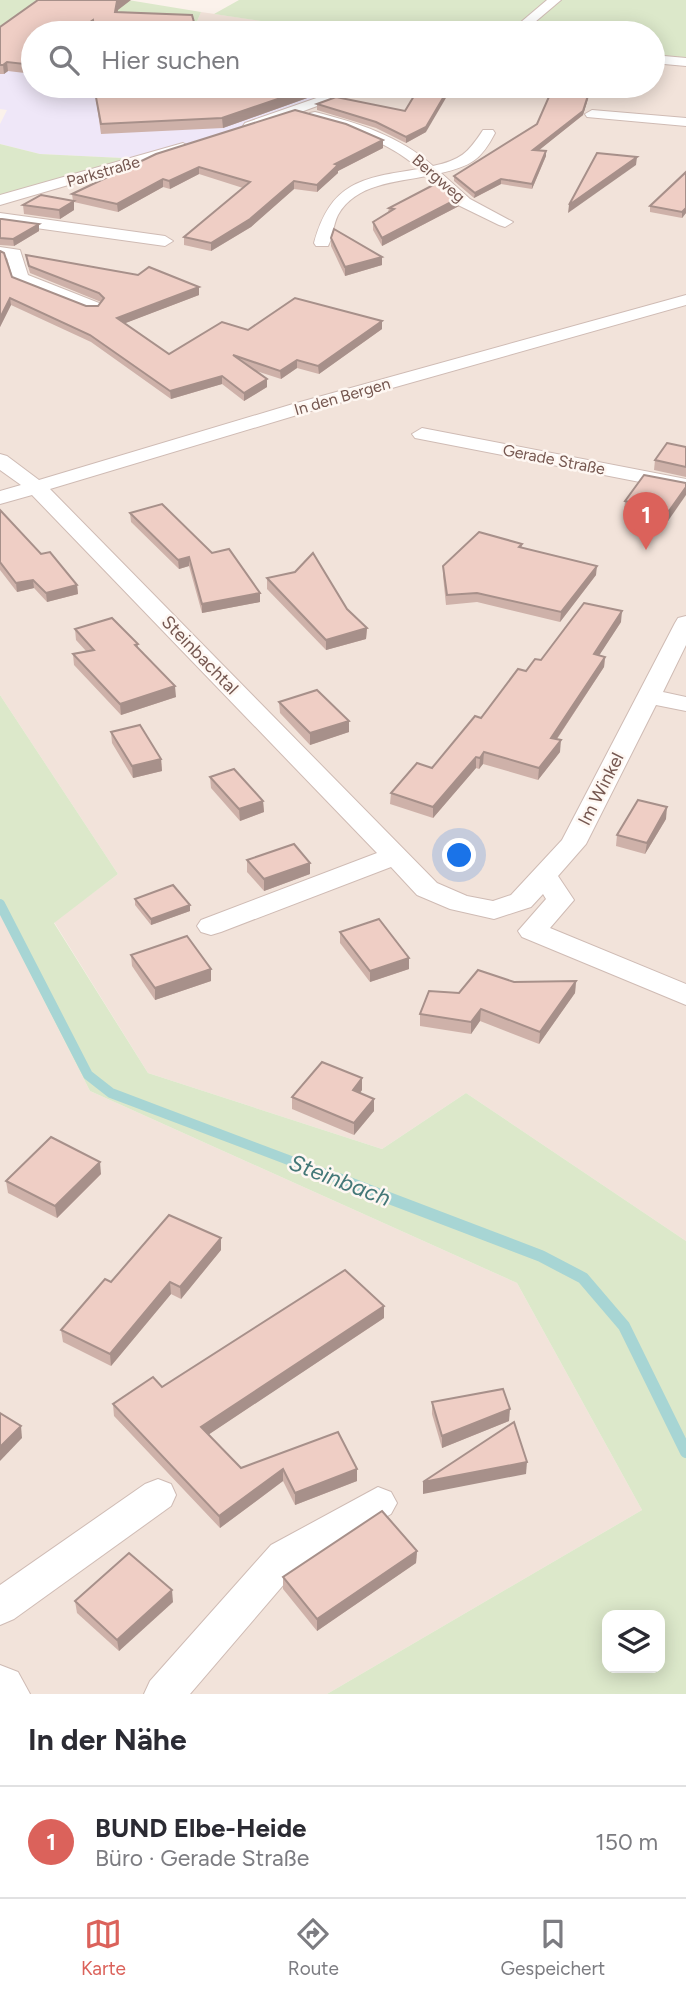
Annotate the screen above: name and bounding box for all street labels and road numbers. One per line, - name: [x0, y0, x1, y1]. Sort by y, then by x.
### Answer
- street label: Bergweg: [408, 150, 469, 206]
- street label: Parkstraße: [64, 152, 142, 191]
- street label: In den Bergen: [292, 374, 392, 419]
- street label: Gerade Straße: [501, 440, 607, 479]
- street label: Steinbachtal: [157, 611, 243, 699]
- street label: Im Winkel: [573, 749, 629, 829]

